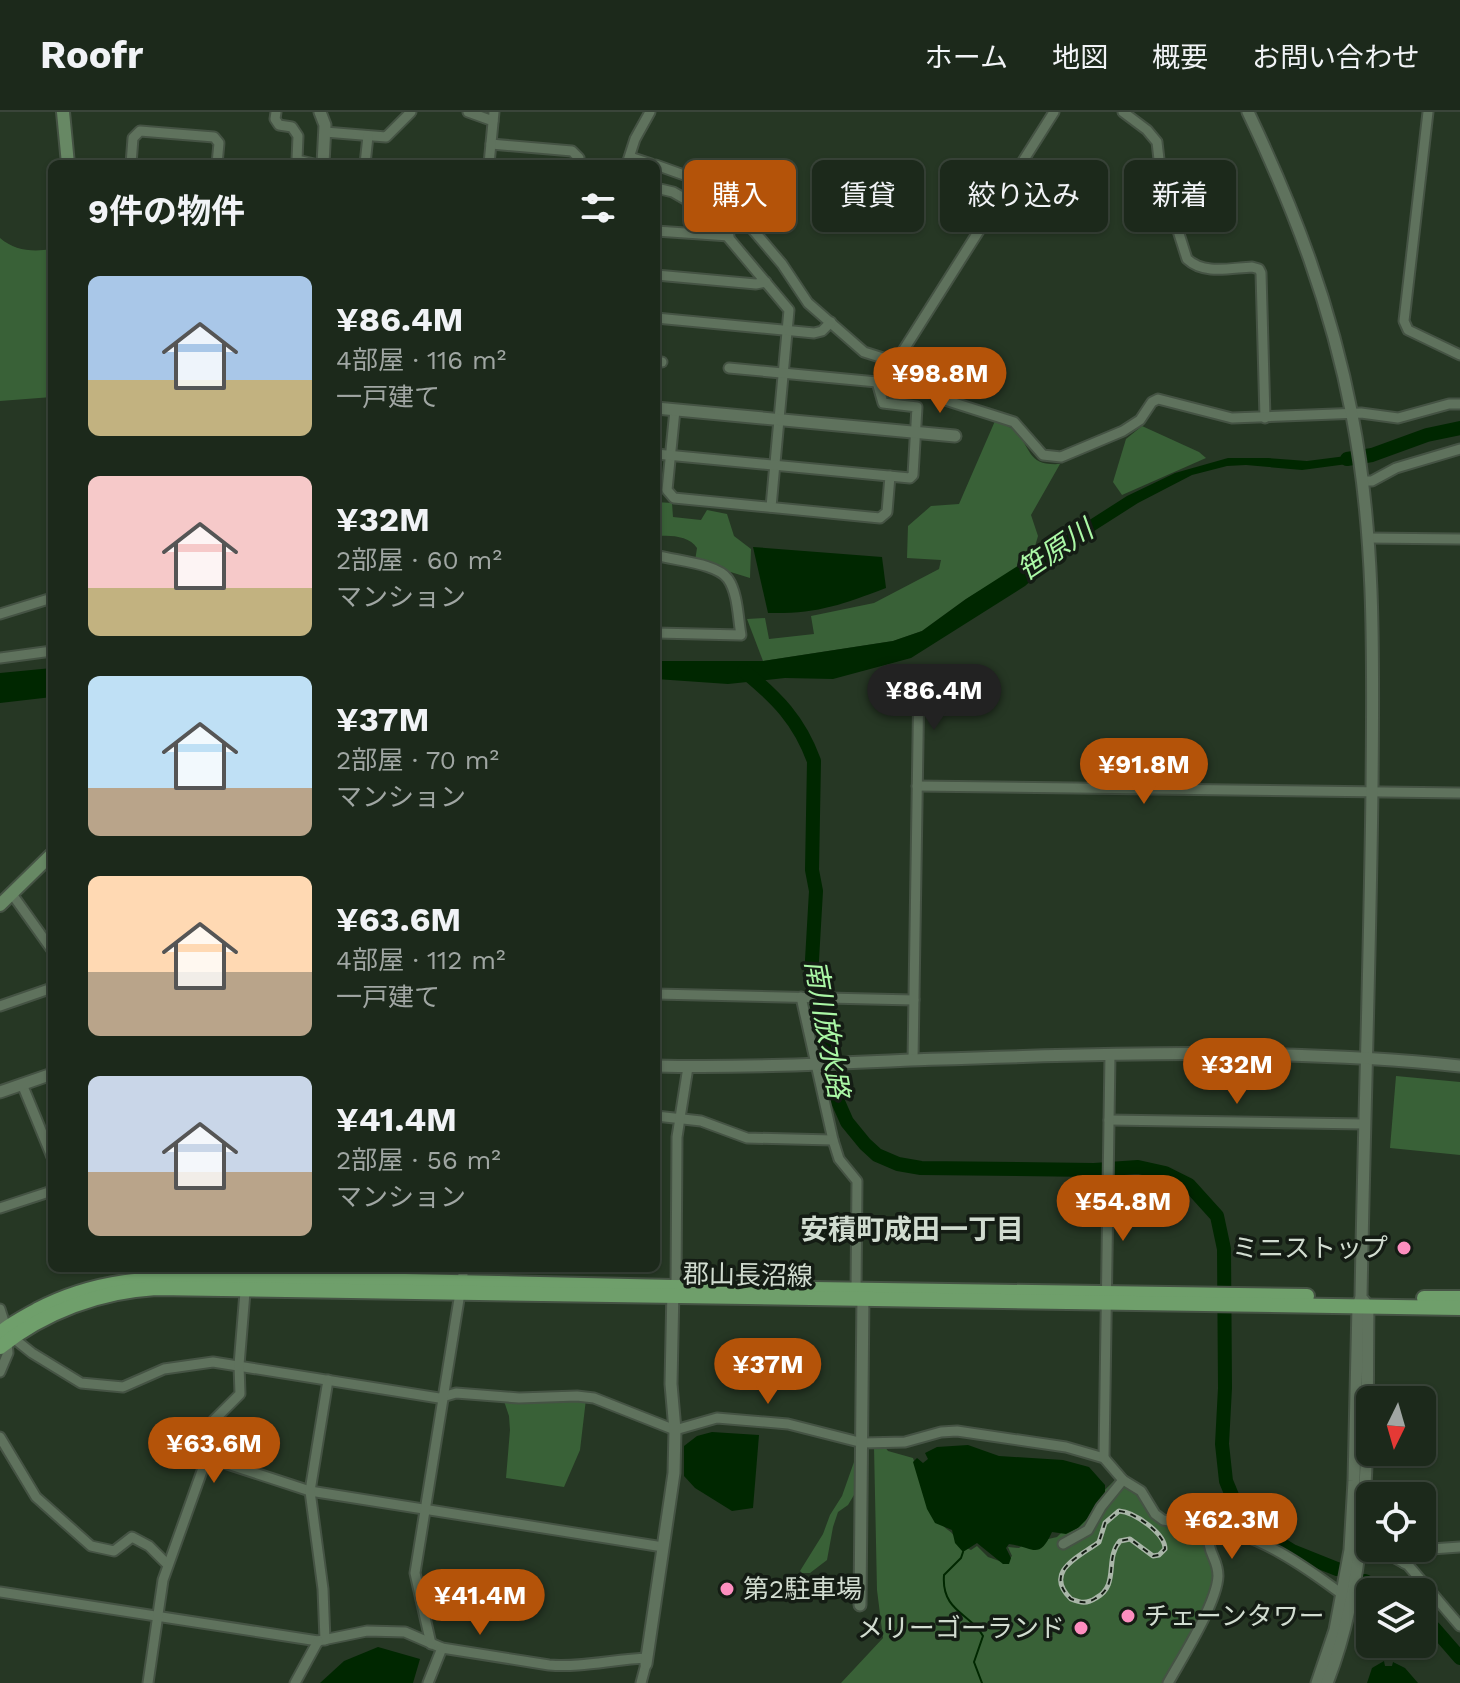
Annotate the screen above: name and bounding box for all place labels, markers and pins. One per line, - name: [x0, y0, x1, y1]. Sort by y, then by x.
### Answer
- pin: ¥98.8M: [875, 347, 1005, 415]
- pin: ¥86.4M: [869, 664, 999, 732]
- pin: ¥91.8M: [1079, 738, 1209, 806]
- pin: ¥32M: [1190, 1038, 1284, 1106]
- pin: ¥54.8M: [1058, 1175, 1188, 1243]
- place label: ミニストップ: [1232, 1233, 1388, 1263]
- marker: ミニストップ: [1395, 1239, 1413, 1257]
- pin: ¥37M: [721, 1338, 815, 1406]
- pin: ¥63.6M: [149, 1417, 279, 1485]
- pin: ¥62.3M: [1167, 1493, 1297, 1561]
- pin: ¥41.4M: [415, 1569, 545, 1637]
- place label: 第2駐車場: [743, 1574, 862, 1604]
- marker: 第2駐車場: [718, 1580, 736, 1598]
- place label: チェーンタワー: [1144, 1601, 1325, 1631]
- marker: チェーンタワー: [1119, 1607, 1137, 1625]
- place label: メリーゴーランド: [857, 1613, 1065, 1643]
- marker: メリーゴーランド: [1072, 1619, 1090, 1637]

